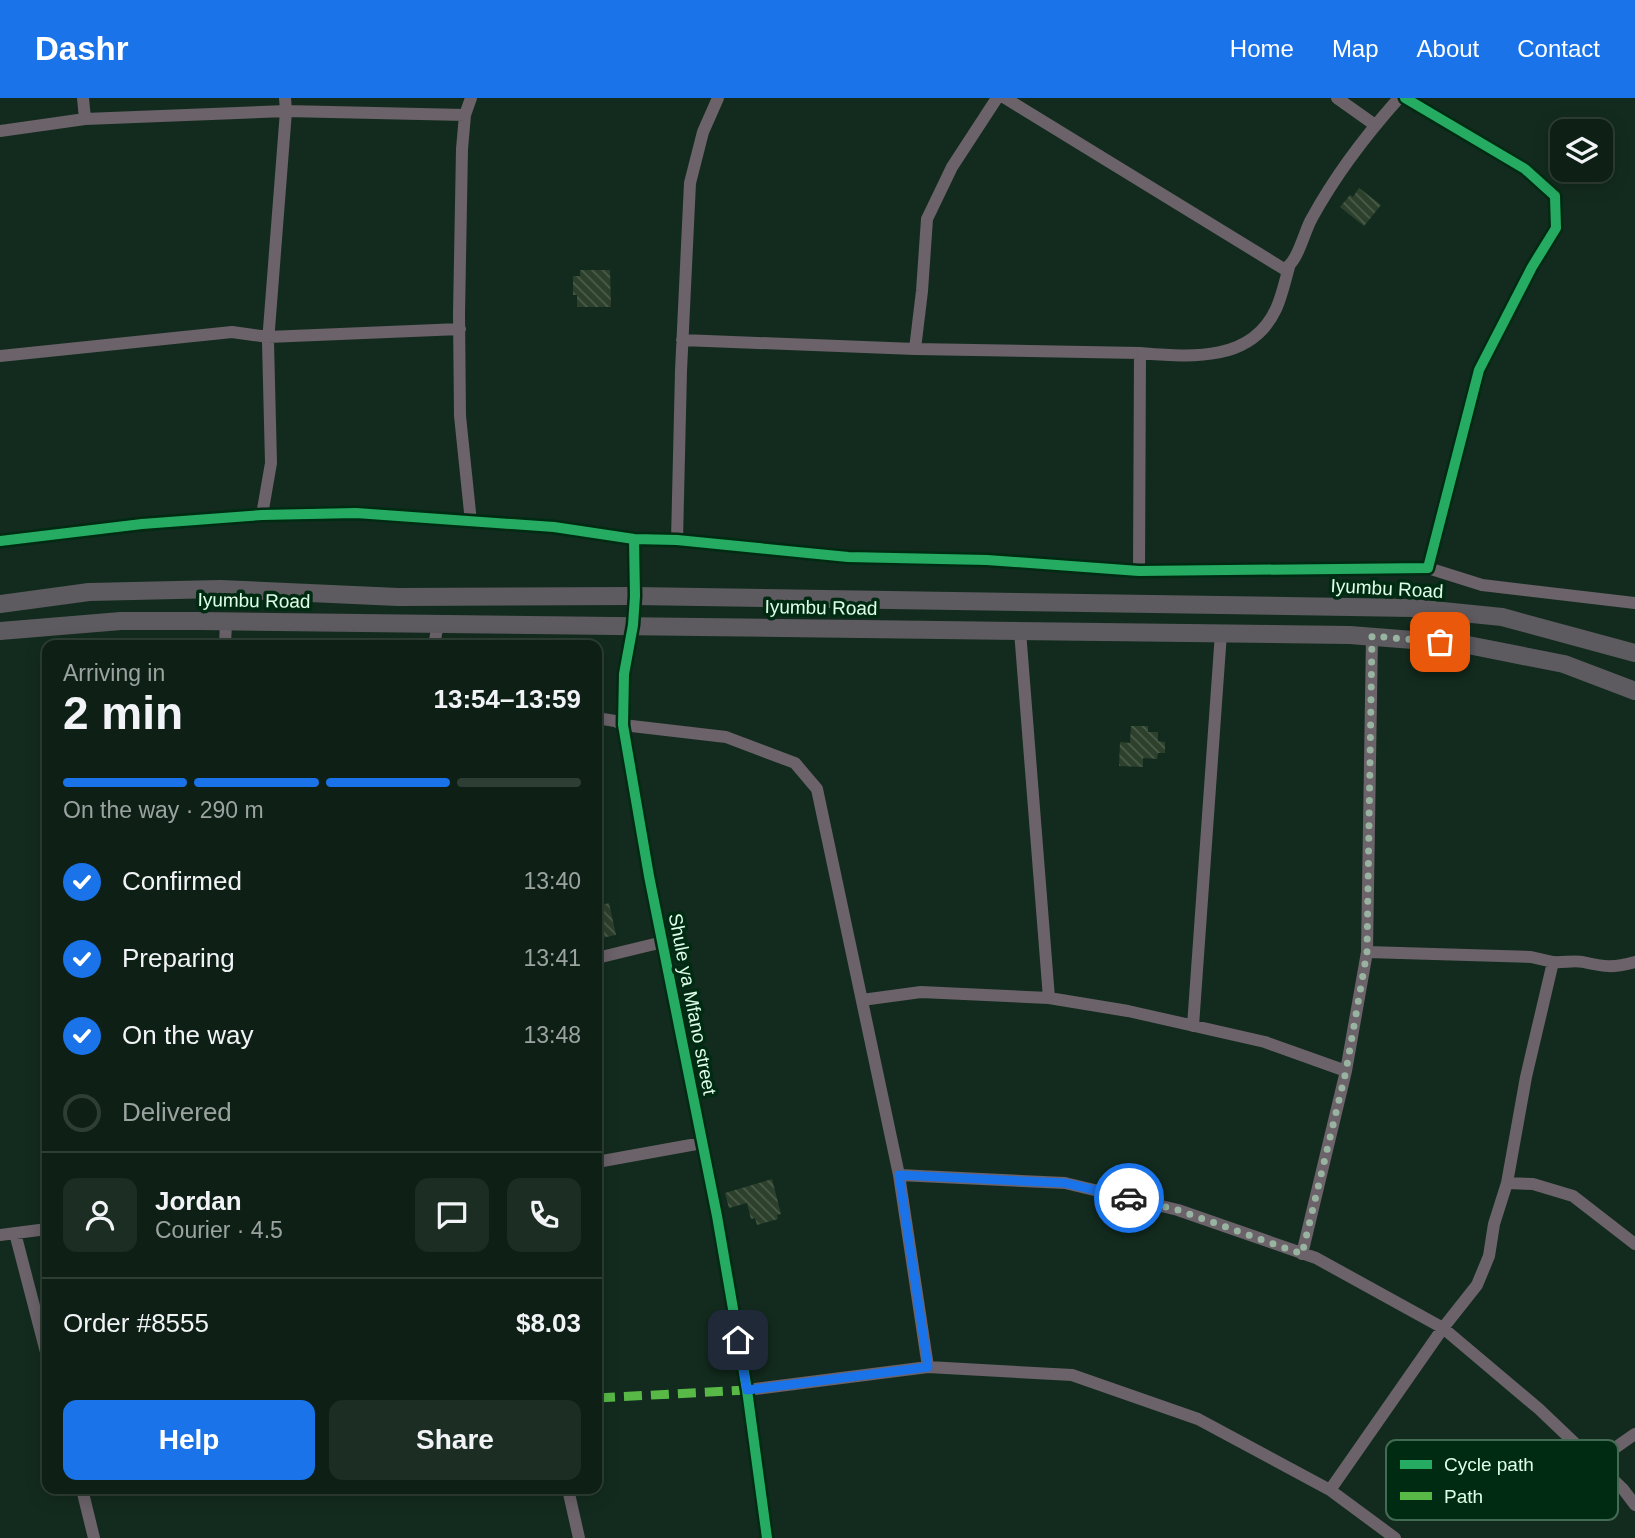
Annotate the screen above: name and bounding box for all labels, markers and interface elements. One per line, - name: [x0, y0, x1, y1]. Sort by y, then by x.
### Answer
- text: Dashr: [35, 30, 129, 67]
- text: Home: [1230, 35, 1294, 62]
- text: Map: [1332, 35, 1379, 62]
- text: About: [1417, 35, 1479, 62]
- text: Contact: [1517, 35, 1600, 62]
- map controls: [1550, 119, 1613, 182]
- button: layers: [1550, 119, 1613, 182]
- street label: Iyumbu Road: [1330, 575, 1444, 602]
- street label: Iyumbu Road: [197, 589, 311, 612]
- street label: Iyumbu Road: [764, 596, 878, 619]
- pin: [1410, 612, 1470, 672]
- icon: bag: [1421, 623, 1459, 661]
- text: Arriving in: [63, 660, 165, 686]
- text: 13:54–13:59: [434, 684, 581, 714]
- text: 2 min: [63, 687, 183, 739]
- text: On the way · 290 m: [63, 797, 264, 823]
- icon: check: [63, 863, 101, 901]
- text: Confirmed: [122, 866, 242, 896]
- text: 13:40: [523, 868, 581, 894]
- street label: Shule ya Mfano street: [665, 911, 721, 1098]
- icon: check: [63, 940, 101, 978]
- text: Preparing: [122, 943, 235, 973]
- text: 13:41: [523, 945, 581, 971]
- icon: check: [63, 1017, 101, 1055]
- text: On the way: [122, 1020, 254, 1050]
- text: 13:48: [523, 1022, 581, 1048]
- text: Delivered: [122, 1097, 232, 1127]
- courier: [1094, 1163, 1164, 1233]
- button: person: [63, 1178, 137, 1252]
- button: chat: [415, 1178, 489, 1252]
- button: phone: [507, 1178, 581, 1252]
- icon: car: [1110, 1179, 1148, 1217]
- text: Jordan: [155, 1186, 242, 1216]
- text: Courier · 4.5: [155, 1217, 283, 1243]
- text: Order #8555: [63, 1308, 209, 1338]
- text: $8.03: [516, 1308, 581, 1338]
- pin: [708, 1310, 768, 1370]
- icon: home: [719, 1321, 757, 1359]
- button: Help: [63, 1400, 315, 1480]
- button: Share: [329, 1400, 581, 1480]
- legend: [1386, 1440, 1618, 1520]
- text: Cycle path: [1444, 1454, 1534, 1475]
- text: Path: [1444, 1486, 1483, 1507]

